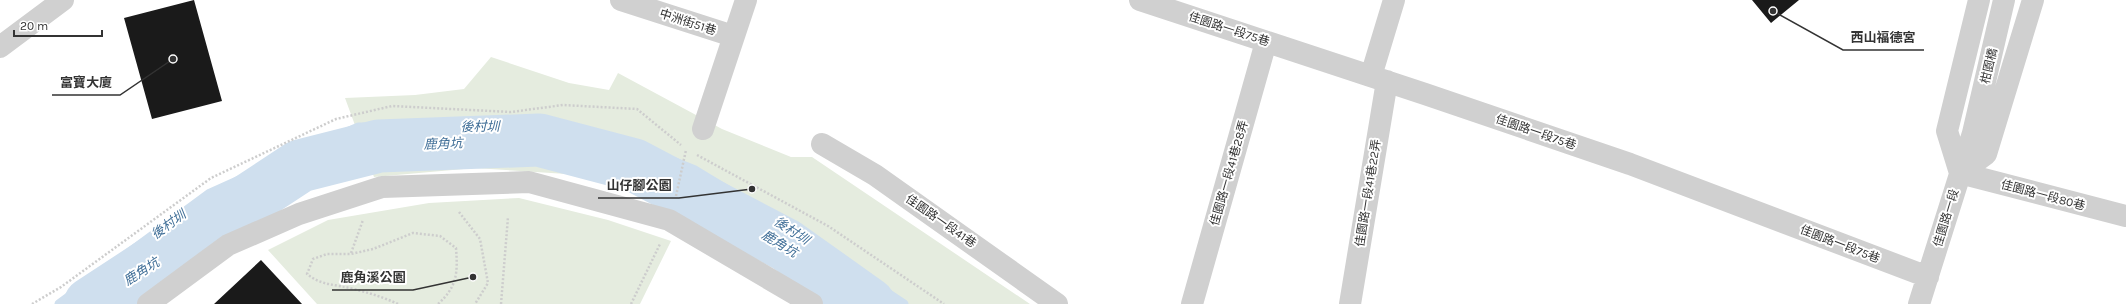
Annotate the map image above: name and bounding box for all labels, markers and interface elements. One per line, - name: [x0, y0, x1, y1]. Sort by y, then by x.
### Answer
- street label: 中洲街51巷: [658, 6, 718, 38]
- street label: 佳園路一段75巷: [1187, 9, 1271, 49]
- scale bar: [14, 12, 102, 38]
- text: 20 m: [20, 19, 48, 33]
- callout: 西山福德宮: [1843, 25, 1924, 50]
- text: 西山福德宮: [1850, 30, 1916, 45]
- street label: 柑園橋: [1978, 47, 2000, 85]
- callout: 富寶大廈: [52, 70, 120, 95]
- text: 富寶大廈: [60, 75, 112, 90]
- street label: 佳園路一段75巷: [1494, 112, 1578, 152]
- water label: 後村圳: [460, 119, 502, 134]
- street label: 佳園路一段41巷28弄: [1207, 119, 1251, 227]
- water label: 鹿角坑: [423, 135, 465, 152]
- street label: 佳園路一段41巷22弄: [1353, 138, 1383, 248]
- callout: 山仔腳公園: [598, 173, 679, 198]
- street label: 佳園路一段80巷: [1999, 177, 2087, 213]
- text: 山仔腳公園: [606, 178, 672, 193]
- street label: 佳園路一段: [1931, 187, 1961, 249]
- street label: 佳園路一段41巷: [903, 192, 979, 250]
- water label: 後村圳: [148, 206, 190, 242]
- water label: 後村圳: [771, 214, 814, 248]
- street label: 佳園路一段75巷: [1798, 222, 1882, 266]
- water label: 鹿角坑: [759, 227, 802, 261]
- water label: 鹿角坑: [121, 253, 163, 288]
- callout: 鹿角溪公園: [332, 265, 413, 290]
- text: 鹿角溪公園: [340, 270, 406, 285]

